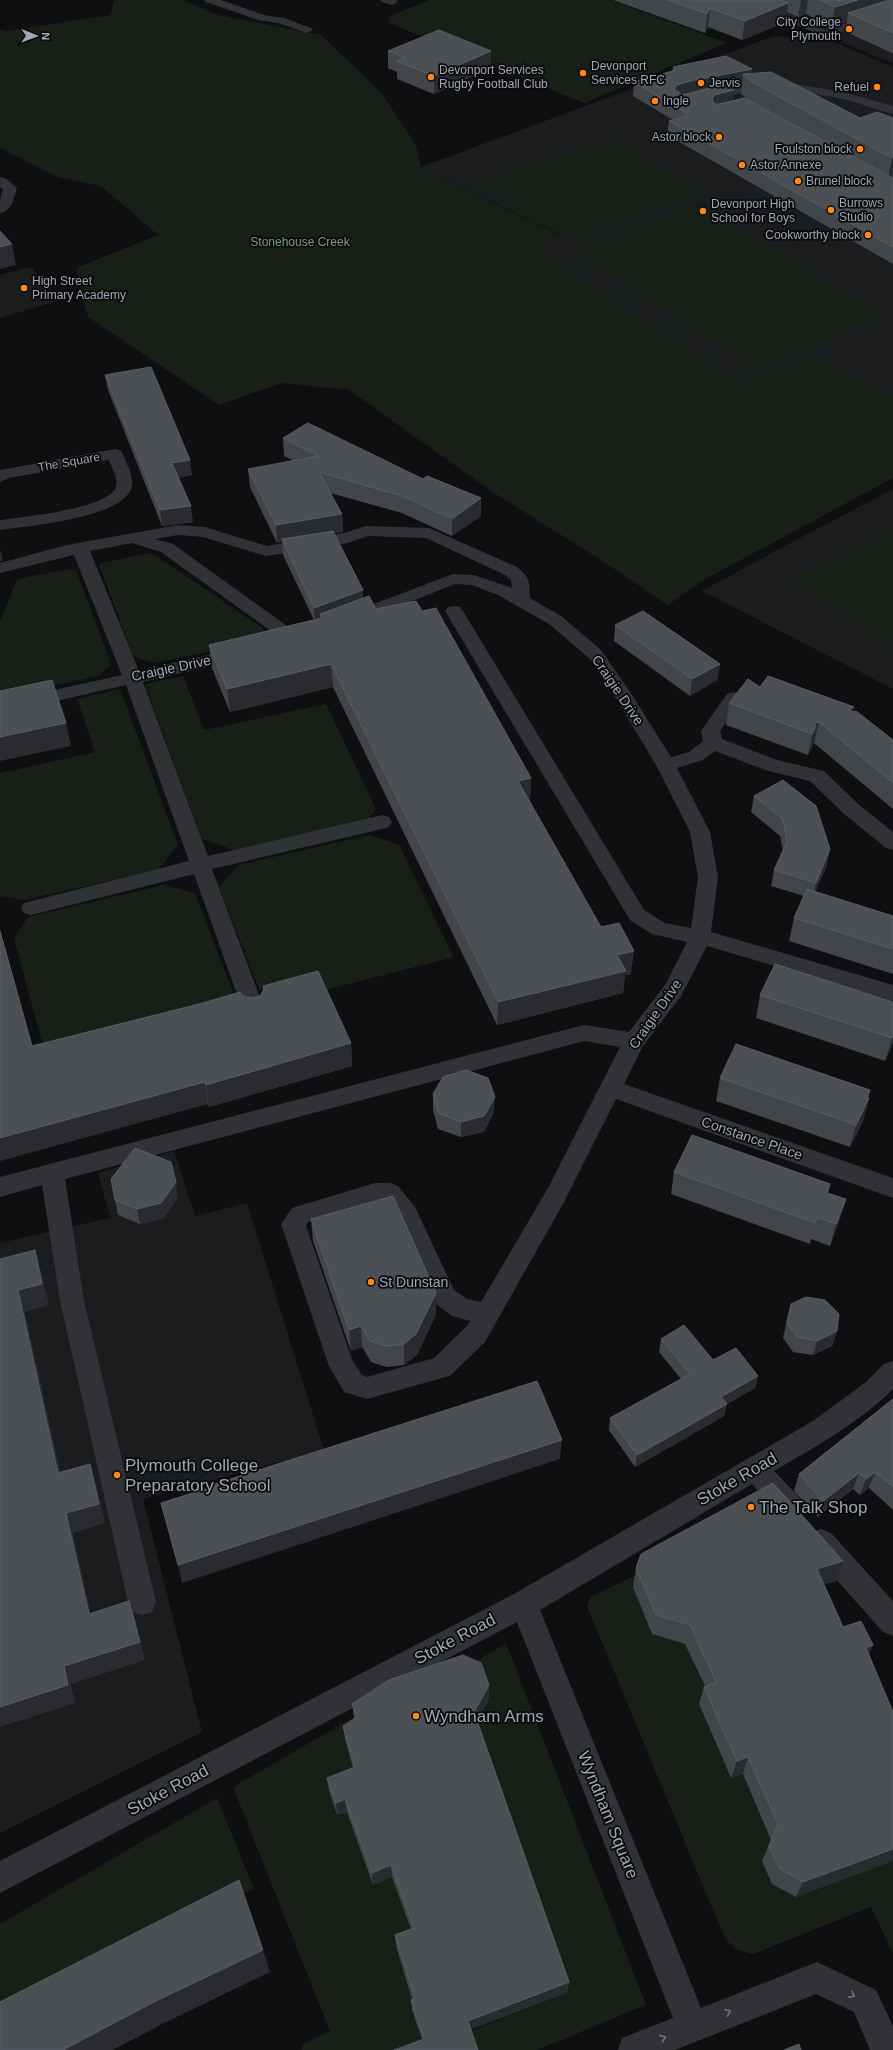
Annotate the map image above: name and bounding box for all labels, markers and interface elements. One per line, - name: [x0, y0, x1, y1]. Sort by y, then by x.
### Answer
- place label: City College Plymouth: [776, 15, 841, 43]
- north arrow: [16, 16, 56, 56]
- marker: City College Plymouth: [844, 24, 854, 34]
- text: N: [40, 32, 52, 40]
- place label: Devonport Services RFC: [591, 59, 665, 87]
- place label: Devonport Services Rugby Football Club: [439, 63, 548, 91]
- marker: Devonport Services RFC: [578, 68, 588, 78]
- marker: Devonport Services Rugby Football Club: [426, 72, 436, 82]
- place label: Jervis: [709, 76, 740, 90]
- marker: Jervis: [696, 78, 706, 88]
- place label: Refuel: [834, 80, 869, 94]
- marker: Refuel: [872, 82, 882, 92]
- place label: Ingle: [663, 94, 689, 108]
- marker: Ingle: [650, 96, 660, 106]
- place label: Astor block: [652, 130, 712, 144]
- marker: Astor block: [714, 132, 724, 142]
- place label: Foulston block: [775, 142, 853, 156]
- marker: Foulston block: [855, 144, 865, 154]
- place label: Astor Annexe: [750, 158, 822, 172]
- marker: Astor Annexe: [737, 160, 747, 170]
- place label: Brunel block: [806, 174, 873, 188]
- marker: Brunel block: [793, 176, 803, 186]
- place label: Burrows Studio: [839, 196, 883, 224]
- place label: Devonport High School for Boys: [711, 197, 795, 225]
- marker: Burrows Studio: [826, 205, 836, 215]
- marker: Devonport High School for Boys: [698, 206, 708, 216]
- place label: Cookworthy block: [765, 228, 861, 242]
- marker: Cookworthy block: [863, 230, 873, 240]
- park label: Stonehouse Creek: [250, 235, 351, 249]
- place label: High Street Primary Academy: [32, 274, 126, 302]
- marker: High Street Primary Academy: [19, 283, 29, 293]
- street label: The Square: [37, 450, 101, 474]
- street label: Craigie Drive: [130, 652, 212, 684]
- street label: Craigie Drive: [589, 652, 647, 728]
- street label: Craigie Drive: [625, 976, 685, 1052]
- street label: Constance Place: [699, 1113, 805, 1163]
- place label: St Dunstan: [379, 1274, 448, 1290]
- marker: St Dunstan: [366, 1277, 376, 1287]
- street label: Stoke Road: [694, 1449, 780, 1509]
- place label: Plymouth College Preparatory School: [125, 1456, 271, 1495]
- marker: Plymouth College Preparatory School: [112, 1470, 122, 1480]
- place label: The Talk Shop: [759, 1498, 867, 1517]
- marker: The Talk Shop: [746, 1502, 756, 1512]
- street label: Stoke Road: [411, 1610, 499, 1668]
- place label: Wyndham Arms: [424, 1707, 544, 1726]
- marker: Wyndham Arms: [411, 1711, 421, 1721]
- street label: Wyndham Square: [574, 1748, 642, 1882]
- street label: Stoke Road: [124, 1761, 212, 1819]
- one-way arrow: [848, 1990, 856, 1998]
- one-way arrow: [725, 2009, 732, 2017]
- one-way arrow: [659, 2035, 666, 2043]

